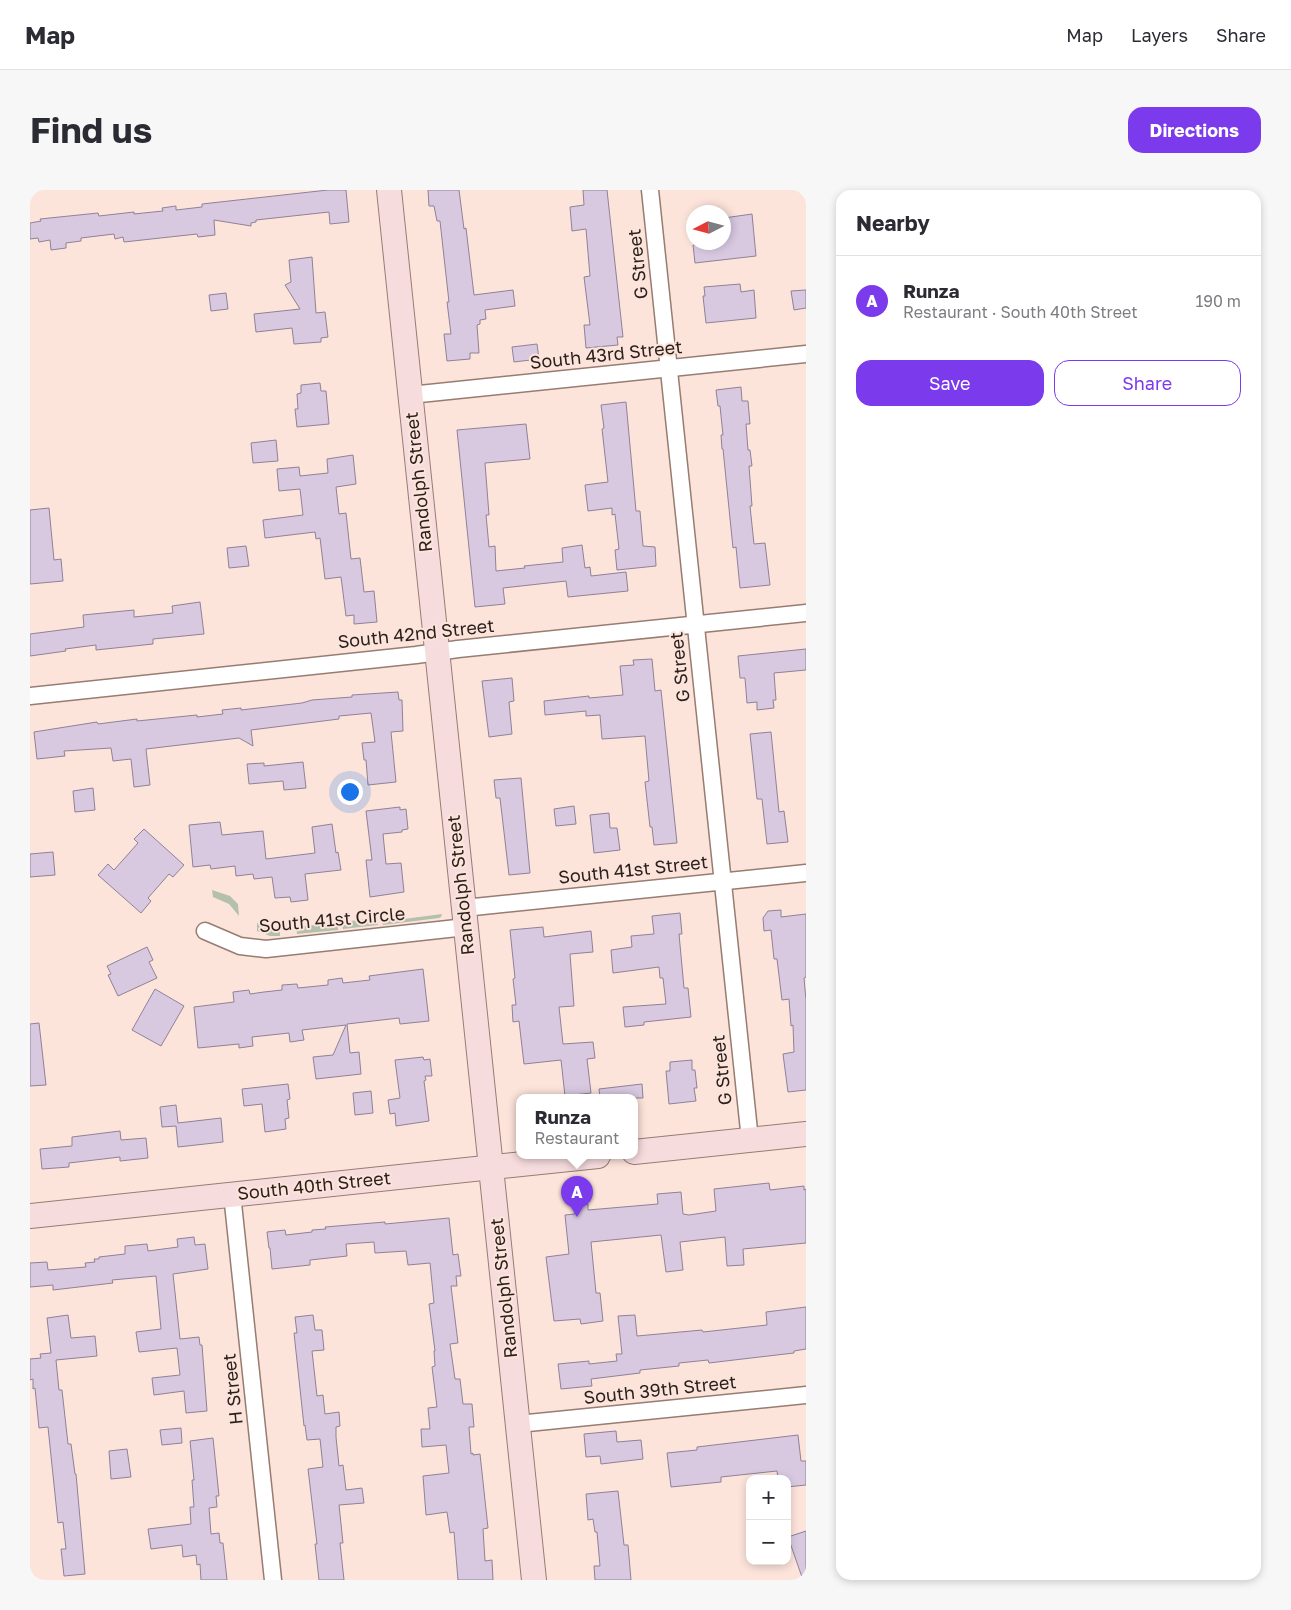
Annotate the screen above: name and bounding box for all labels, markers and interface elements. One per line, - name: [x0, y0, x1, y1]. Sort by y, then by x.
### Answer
- text: Map: [25, 20, 75, 49]
- text: Map: [1066, 24, 1103, 46]
- text: Layers: [1131, 24, 1188, 46]
- text: Share: [1216, 24, 1266, 46]
- button: Directions: [1128, 107, 1261, 153]
- text: Find us: [30, 109, 152, 151]
- north arrow: [686, 205, 731, 250]
- text: Nearby: [856, 210, 930, 236]
- street label: G Street: [622, 228, 652, 300]
- text: Runza: [903, 279, 959, 302]
- text: A: [866, 291, 878, 311]
- text: 190 m: [1195, 291, 1241, 311]
- text: Restaurant · South 40th Street: [903, 302, 1138, 322]
- street label: South 43rd Street: [529, 335, 683, 373]
- button: Save: [856, 360, 1044, 406]
- button: Share: [1054, 360, 1241, 406]
- street label: Randolph Street: [400, 411, 436, 553]
- street label: South 42nd Street: [337, 614, 495, 652]
- street label: G Street: [664, 631, 694, 703]
- your location: [337, 779, 363, 805]
- street label: Randolph Street: [442, 814, 478, 956]
- street label: South 41st Street: [557, 850, 709, 888]
- street label: South 41st Circle: [258, 902, 406, 936]
- street label: G Street: [706, 1034, 736, 1106]
- popup: [516, 1094, 638, 1159]
- text: Runza: [535, 1105, 591, 1128]
- text: Restaurant: [535, 1128, 619, 1148]
- street label: South 40th Street: [236, 1166, 392, 1204]
- pin: A: [561, 1176, 593, 1217]
- street label: Randolph Street: [485, 1217, 521, 1359]
- street label: H Street: [217, 1352, 247, 1426]
- street label: South 39th Street: [582, 1370, 737, 1408]
- map controls: [746, 1475, 791, 1565]
- button: +: [746, 1475, 791, 1520]
- button: −: [746, 1520, 791, 1565]

